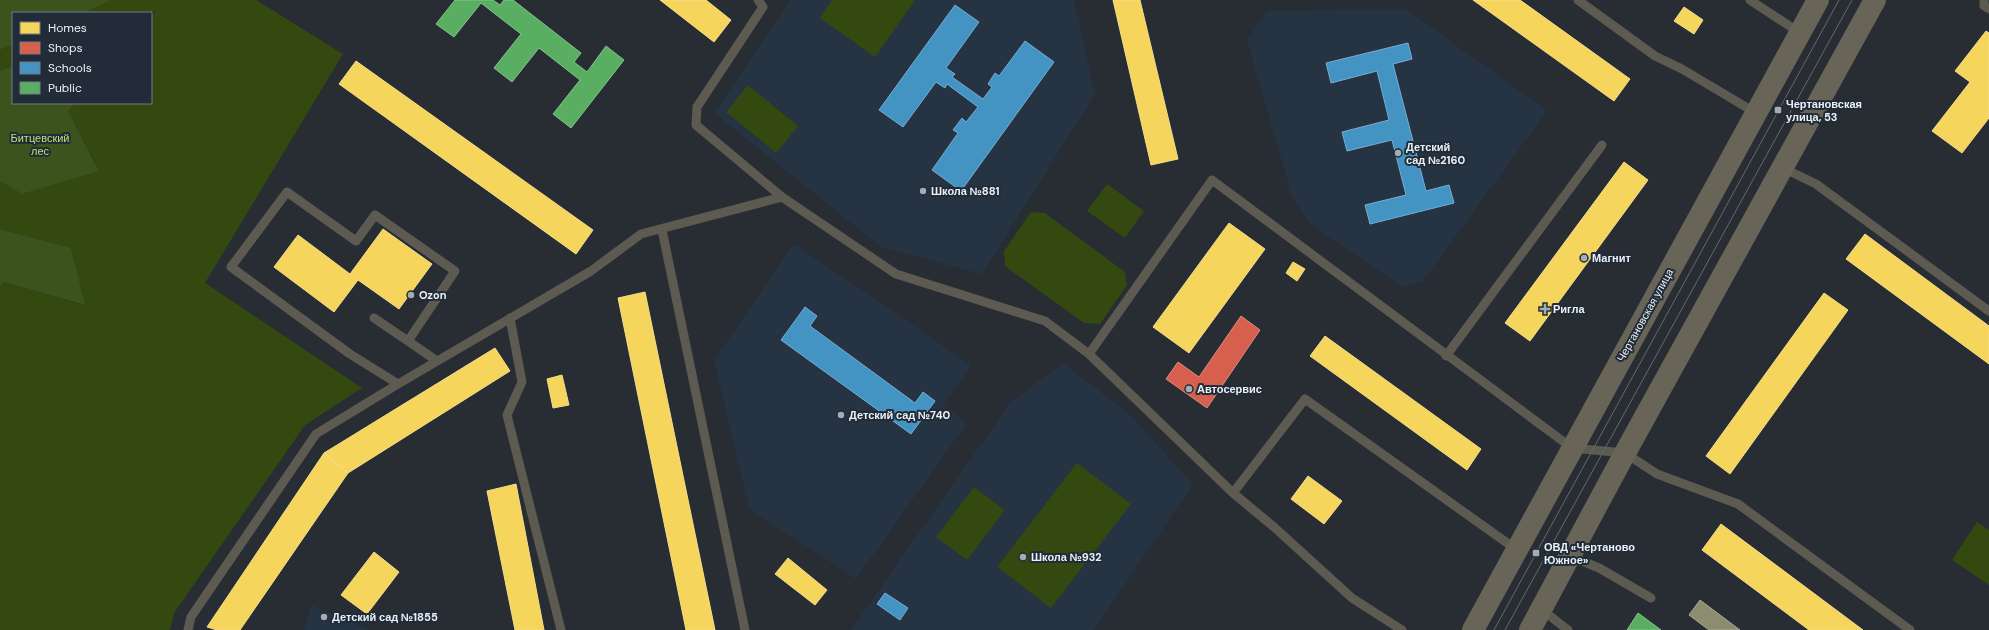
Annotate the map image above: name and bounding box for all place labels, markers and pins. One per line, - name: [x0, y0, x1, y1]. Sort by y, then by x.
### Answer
- place label: Чертановская улица, 53: [1786, 97, 1862, 124]
- marker: Чертановская улица, 53: [1773, 105, 1783, 115]
- place label: Детский сад №2160: [1406, 140, 1466, 167]
- marker: Детский сад №2160: [1393, 148, 1403, 158]
- place label: Школа №881: [931, 184, 1000, 198]
- marker: Школа №881: [918, 186, 928, 196]
- place label: Магнит: [1592, 251, 1631, 265]
- marker: Магнит: [1579, 253, 1589, 263]
- place label: Ozon: [419, 288, 447, 302]
- marker: Ozon: [406, 290, 416, 300]
- place label: Ригла: [1553, 302, 1585, 316]
- marker: Ригла: [1540, 304, 1550, 314]
- place label: Автосервис: [1197, 382, 1262, 396]
- marker: Автосервис: [1184, 384, 1194, 394]
- place label: Детский сад №740: [849, 408, 951, 422]
- marker: Детский сад №740: [836, 410, 846, 420]
- place label: ОВД «Чертаново Южное»: [1544, 540, 1635, 567]
- marker: ОВД «Чертаново Южное»: [1531, 548, 1541, 558]
- place label: Школа №932: [1031, 550, 1102, 564]
- marker: Школа №932: [1018, 552, 1028, 562]
- place label: Детский сад №1855: [332, 610, 438, 624]
- marker: Детский сад №1855: [319, 612, 329, 622]

